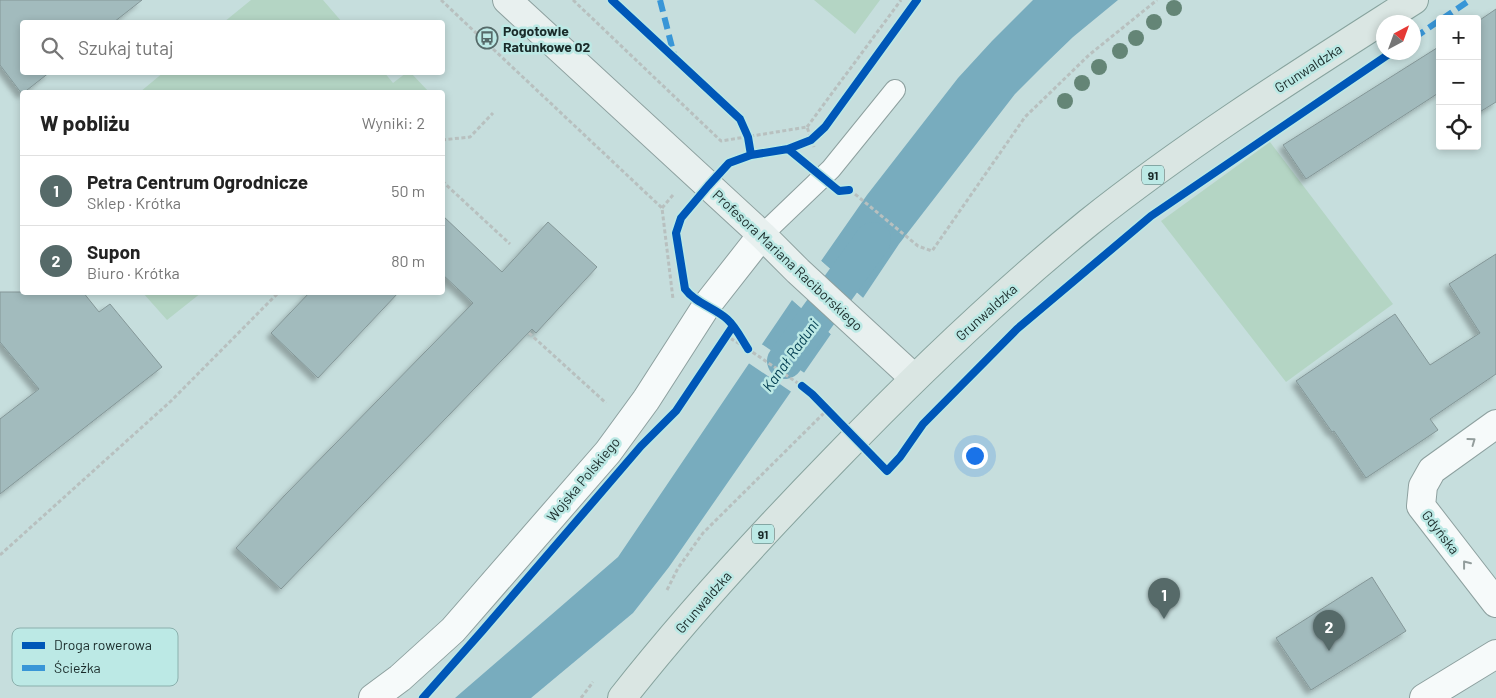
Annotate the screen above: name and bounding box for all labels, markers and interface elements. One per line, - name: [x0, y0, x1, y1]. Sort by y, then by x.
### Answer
- north arrow: [1376, 15, 1421, 60]
- map controls: [1436, 15, 1481, 150]
- button: +: [1436, 15, 1481, 60]
- search box: [20, 20, 445, 75]
- place label: Pogotowie Ratunkowe 02: [503, 22, 591, 55]
- bus stop icon: Pogotowie Ratunkowe 02: [475, 26, 499, 50]
- icon: search: [38, 34, 66, 62]
- text: Szukaj tutaj: [78, 36, 174, 59]
- street label: Grunwaldzka: [1271, 40, 1345, 96]
- button: −: [1436, 60, 1481, 105]
- button: locate: [1436, 105, 1481, 150]
- text: W pobliżu: [40, 110, 130, 135]
- text: Wyniki: 2: [362, 113, 425, 132]
- road number: 91: [1142, 166, 1164, 184]
- text: Petra Centrum Ogrodnicze: [87, 170, 308, 193]
- text: 1: [53, 181, 59, 200]
- text: 50 m: [391, 181, 425, 200]
- street label: Profesora Mariana Raciborskiego: [709, 186, 867, 334]
- text: Sklep · Krótka: [87, 193, 181, 212]
- text: Supon: [87, 240, 140, 263]
- text: 2: [52, 251, 60, 270]
- text: 80 m: [391, 251, 425, 270]
- text: Biuro · Krótka: [87, 263, 180, 282]
- street label: Grunwaldzka: [952, 280, 1020, 344]
- water label: Kanał Raduni: [758, 315, 822, 394]
- street label: Wojska Polskiego: [543, 433, 623, 525]
- one-way arrow: [1467, 438, 1476, 447]
- your location: [962, 443, 988, 469]
- street label: Gdyńska: [1419, 507, 1463, 557]
- road number: 91: [752, 524, 774, 544]
- one-way arrow: [1463, 561, 1472, 570]
- street label: Grunwaldzka: [671, 567, 735, 637]
- pin: 1: [1148, 578, 1180, 619]
- pin: 2: [1313, 610, 1345, 651]
- legend: [12, 628, 178, 686]
- text: Droga rowerowa: [54, 636, 152, 653]
- text: Ścieżka: [54, 659, 101, 676]

